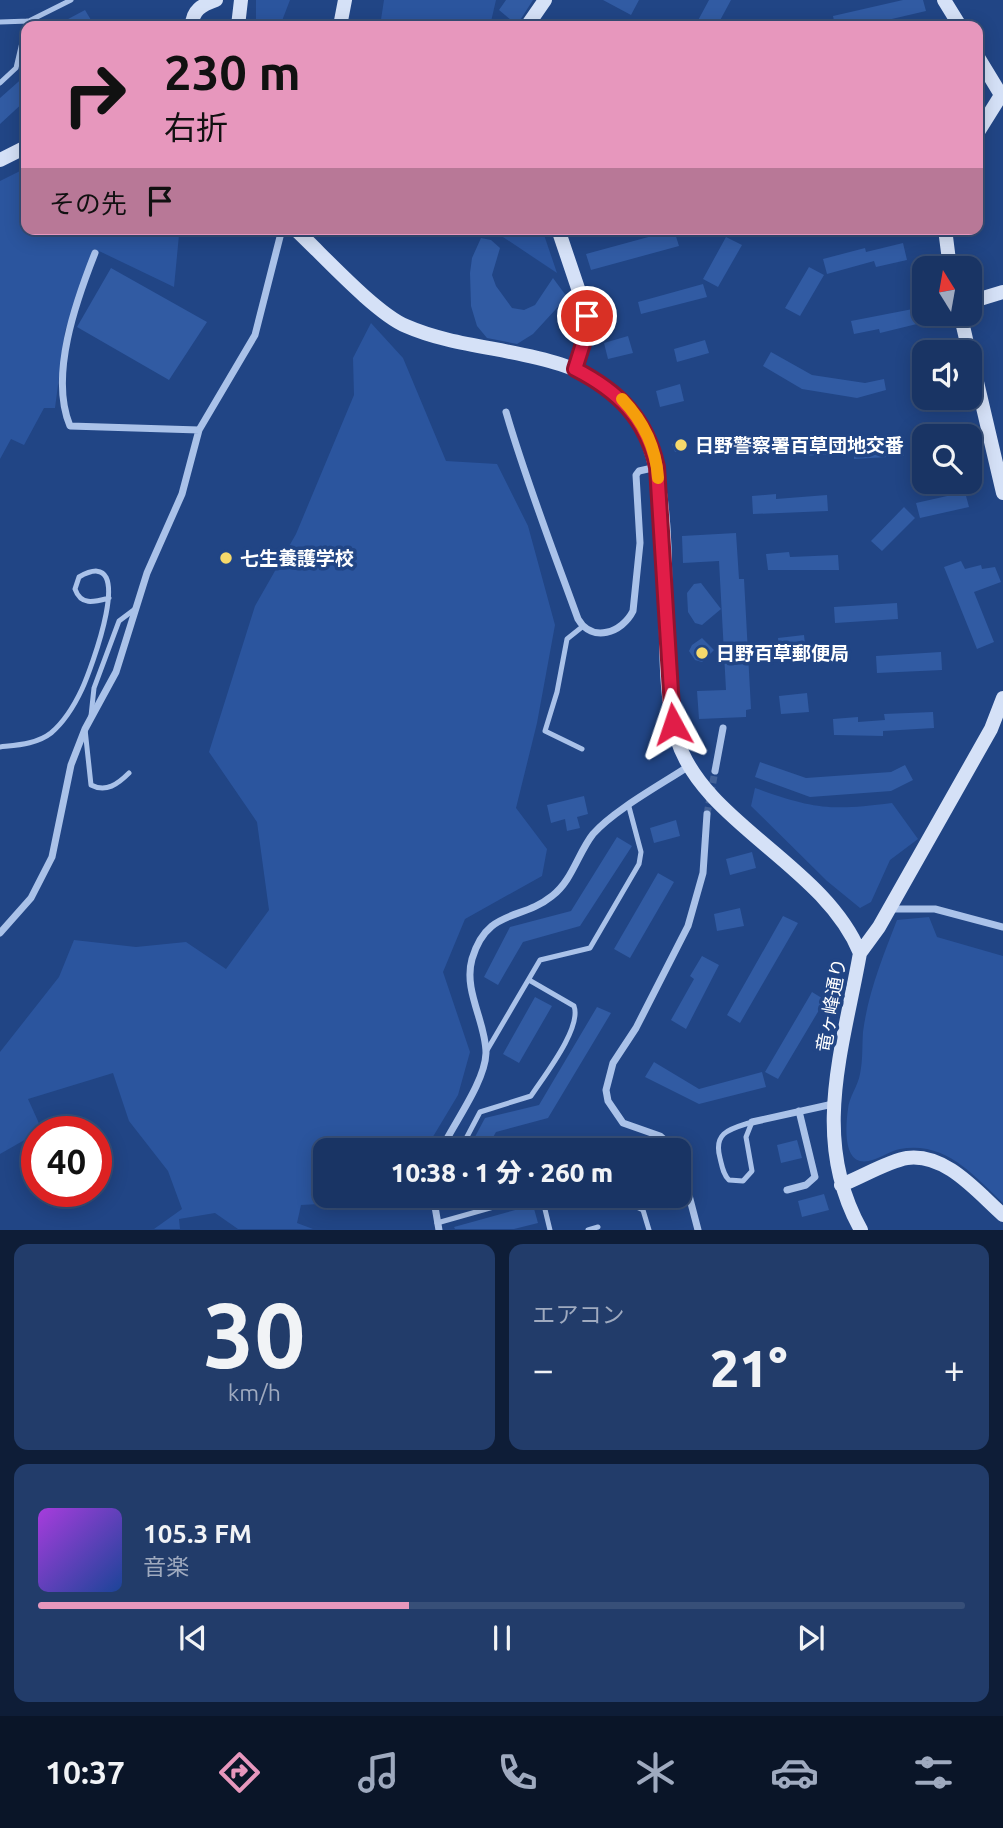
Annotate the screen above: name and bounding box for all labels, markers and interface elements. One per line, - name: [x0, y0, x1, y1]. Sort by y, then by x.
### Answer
- text: 230 m: [164, 44, 301, 99]
- icon: right: [49, 49, 140, 140]
- text: 右折: [164, 109, 228, 145]
- icon: arrive: [141, 182, 179, 220]
- text: その先: [49, 189, 127, 218]
- north arrow: [912, 256, 982, 326]
- map controls: [912, 256, 982, 494]
- pin: [557, 286, 617, 346]
- icon: arrive: [568, 297, 606, 335]
- button: sound: [912, 340, 982, 410]
- button: search: [912, 424, 982, 494]
- place label: 日野警察署百草団地交番: [695, 434, 904, 456]
- marker: 日野警察署百草団地交番: [673, 437, 689, 453]
- place label: 七生養護学校: [240, 547, 354, 569]
- marker: 七生養護学校: [218, 550, 234, 566]
- place label: 日野百草郵便局: [716, 642, 849, 664]
- marker: 日野百草郵便局: [694, 645, 710, 661]
- position arrow: [636, 687, 710, 761]
- street label: 竜ヶ峰通り: [812, 956, 850, 1054]
- speed limit sign: 40: [21, 1116, 112, 1207]
- text: 10:38 · 1 分 · 260 m: [391, 1158, 613, 1187]
- text: 30: [203, 1283, 306, 1385]
- text: エアコン: [533, 1302, 625, 1327]
- text: 21°: [710, 1339, 788, 1397]
- text: −: [533, 1348, 554, 1390]
- text: +: [944, 1348, 965, 1390]
- text: km/h: [228, 1380, 281, 1405]
- text: 105.3 FM: [143, 1519, 252, 1548]
- text: 音楽: [143, 1554, 189, 1579]
- icon: previous: [174, 1619, 212, 1657]
- icon: pause: [483, 1619, 521, 1657]
- icon: next: [792, 1619, 830, 1657]
- icon: directions: [215, 1748, 264, 1797]
- icon: music: [354, 1748, 403, 1797]
- icon: phone: [493, 1748, 542, 1797]
- icon: climate: [631, 1748, 680, 1797]
- icon: car: [770, 1748, 819, 1797]
- icon: filters: [909, 1748, 958, 1797]
- text: 10:37: [45, 1754, 125, 1790]

